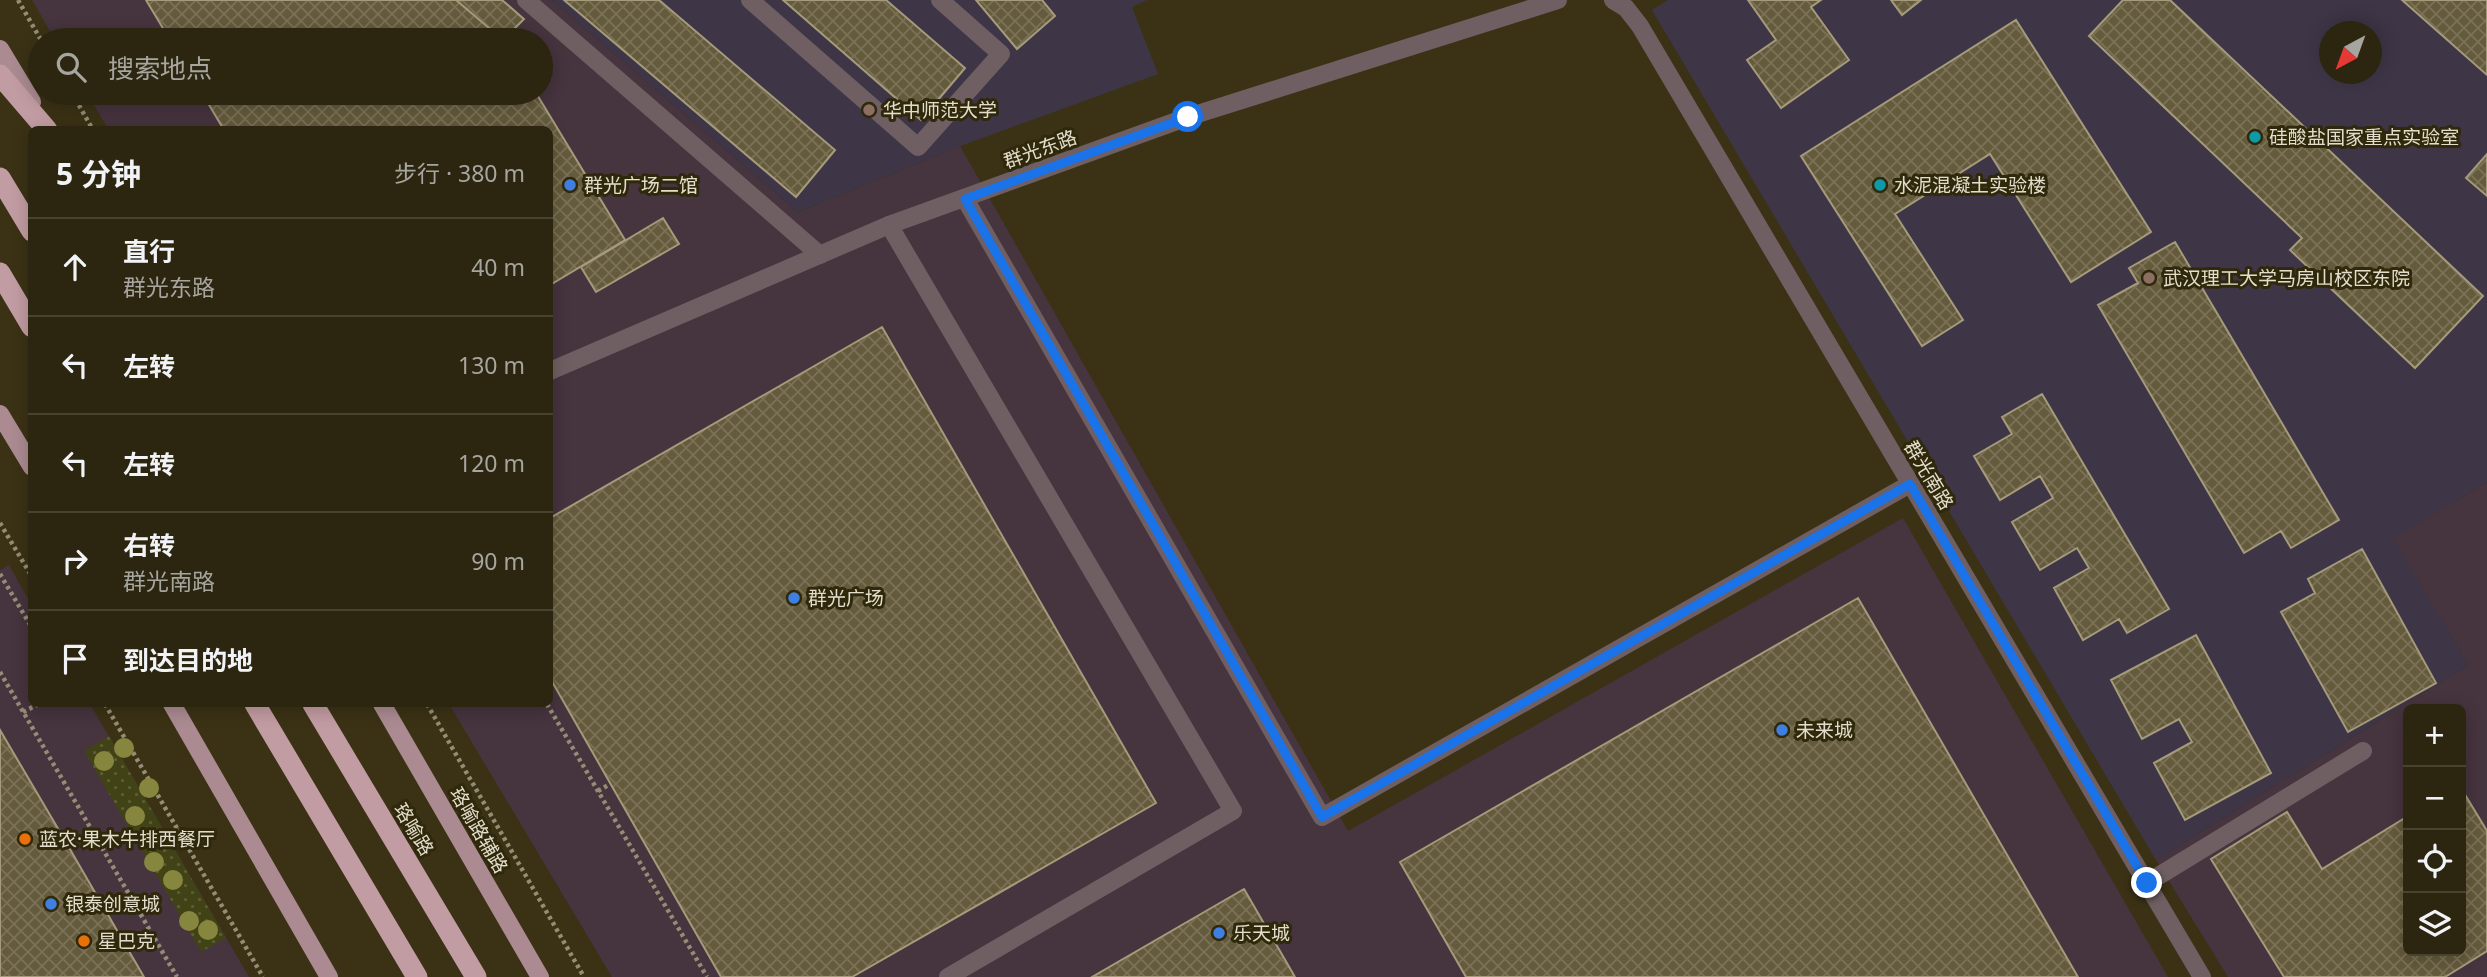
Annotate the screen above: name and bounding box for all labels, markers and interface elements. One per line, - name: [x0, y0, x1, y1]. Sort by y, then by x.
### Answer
- north arrow: [2319, 21, 2382, 84]
- search box: [28, 28, 553, 105]
- icon: search: [52, 48, 90, 86]
- text: 搜索地点: [108, 50, 212, 86]
- place label: 华中师范大学: [883, 97, 997, 123]
- route start: [1172, 101, 1203, 132]
- marker: 华中师范大学: [861, 102, 877, 118]
- street label: 群光东路: [1000, 124, 1080, 174]
- place label: 硅酸盐国家重点实验室: [2269, 124, 2459, 150]
- marker: 硅酸盐国家重点实验室: [2247, 129, 2263, 145]
- text: 5 分钟: [56, 153, 141, 194]
- text: 步行 · 380 m: [394, 157, 525, 189]
- place label: 群光广场二馆: [584, 172, 698, 198]
- place label: 水泥混凝土实验楼: [1894, 172, 2046, 198]
- marker: 群光广场二馆: [562, 177, 578, 193]
- marker: 水泥混凝土实验楼: [1872, 177, 1888, 193]
- text: 直行: [123, 233, 175, 269]
- icon: ahead: [56, 248, 94, 286]
- text: 40 m: [471, 251, 525, 283]
- place label: 武汉理工大学马房山校区东院: [2163, 265, 2410, 291]
- marker: 武汉理工大学马房山校区东院: [2141, 270, 2157, 286]
- text: 群光东路: [123, 271, 215, 303]
- icon: left: [56, 346, 94, 384]
- text: 左转: [123, 348, 175, 384]
- text: 130 m: [458, 349, 525, 381]
- street label: 群光南路: [1898, 436, 1960, 514]
- icon: left: [56, 444, 94, 482]
- text: 左转: [123, 446, 175, 482]
- text: 120 m: [458, 447, 525, 479]
- text: 右转: [123, 527, 175, 563]
- icon: right: [56, 542, 94, 580]
- text: 90 m: [471, 545, 525, 577]
- text: 群光南路: [123, 565, 215, 597]
- place label: 群光广场: [808, 585, 884, 611]
- marker: 群光广场: [786, 590, 802, 606]
- icon: arrive: [56, 640, 94, 678]
- text: 到达目的地: [123, 642, 253, 678]
- map controls: [2403, 704, 2466, 956]
- button: +: [2403, 704, 2466, 767]
- place label: 未来城: [1796, 717, 1853, 743]
- marker: 未来城: [1774, 722, 1790, 738]
- button: −: [2403, 767, 2466, 830]
- street label: 珞喻路辅路: [444, 782, 514, 878]
- street label: 珞喻路: [388, 798, 440, 860]
- place label: 蓝农·果木牛排西餐厅: [39, 826, 215, 852]
- button: locate: [2403, 830, 2466, 893]
- marker: 蓝农·果木牛排西餐厅: [17, 831, 33, 847]
- route end: [2131, 867, 2162, 898]
- place label: 银泰创意城: [65, 891, 160, 917]
- button: layers: [2403, 893, 2466, 956]
- marker: 银泰创意城: [43, 896, 59, 912]
- place label: 乐天城: [1233, 920, 1290, 946]
- marker: 乐天城: [1211, 925, 1227, 941]
- place label: 星巴克: [98, 928, 155, 954]
- marker: 星巴克: [76, 933, 92, 949]

